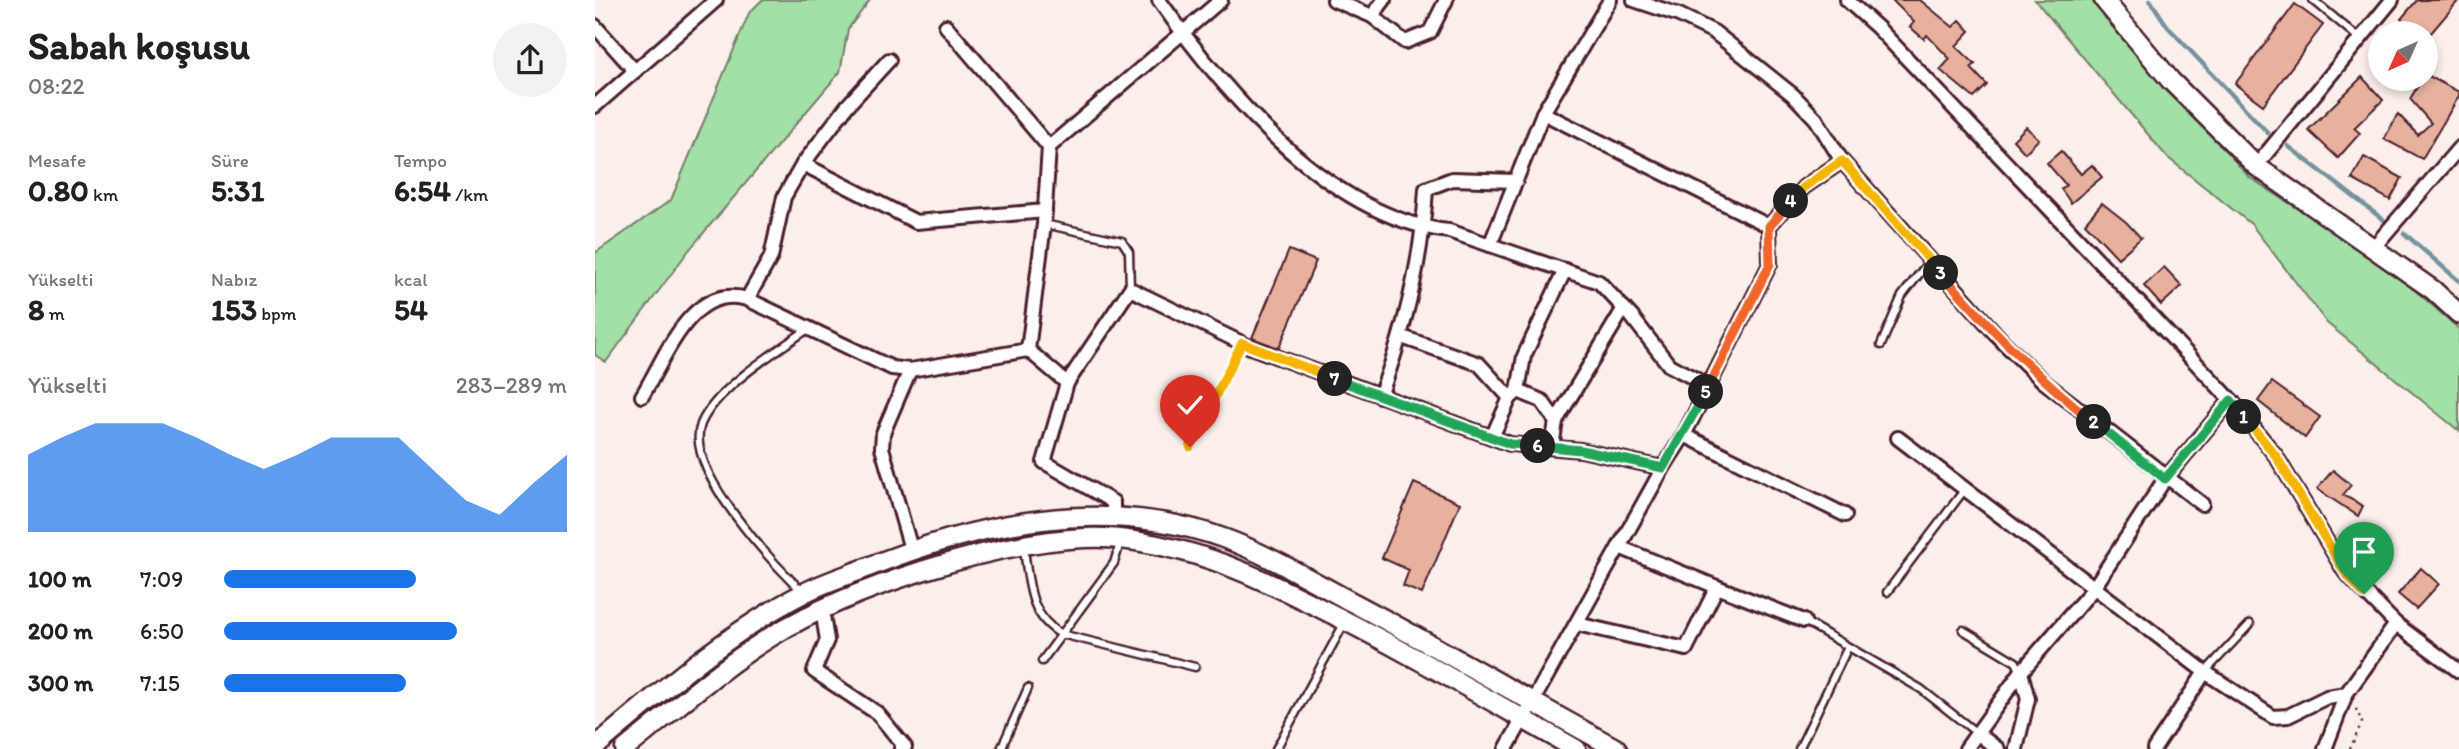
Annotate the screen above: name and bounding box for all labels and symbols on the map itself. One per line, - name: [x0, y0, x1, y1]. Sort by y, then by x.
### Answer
- north arrow: [2368, 21, 2438, 91]
- pin: 4: [1773, 184, 1809, 218]
- pin: 3: [1923, 256, 1959, 290]
- pin: 7: [1317, 362, 1353, 396]
- pin: 5: [1689, 374, 1723, 410]
- pin: [1160, 375, 1220, 447]
- pin: 1: [2227, 400, 2261, 434]
- pin: 2: [2077, 404, 2111, 440]
- pin: 6: [1521, 428, 1555, 464]
- pin: [2334, 522, 2394, 594]

